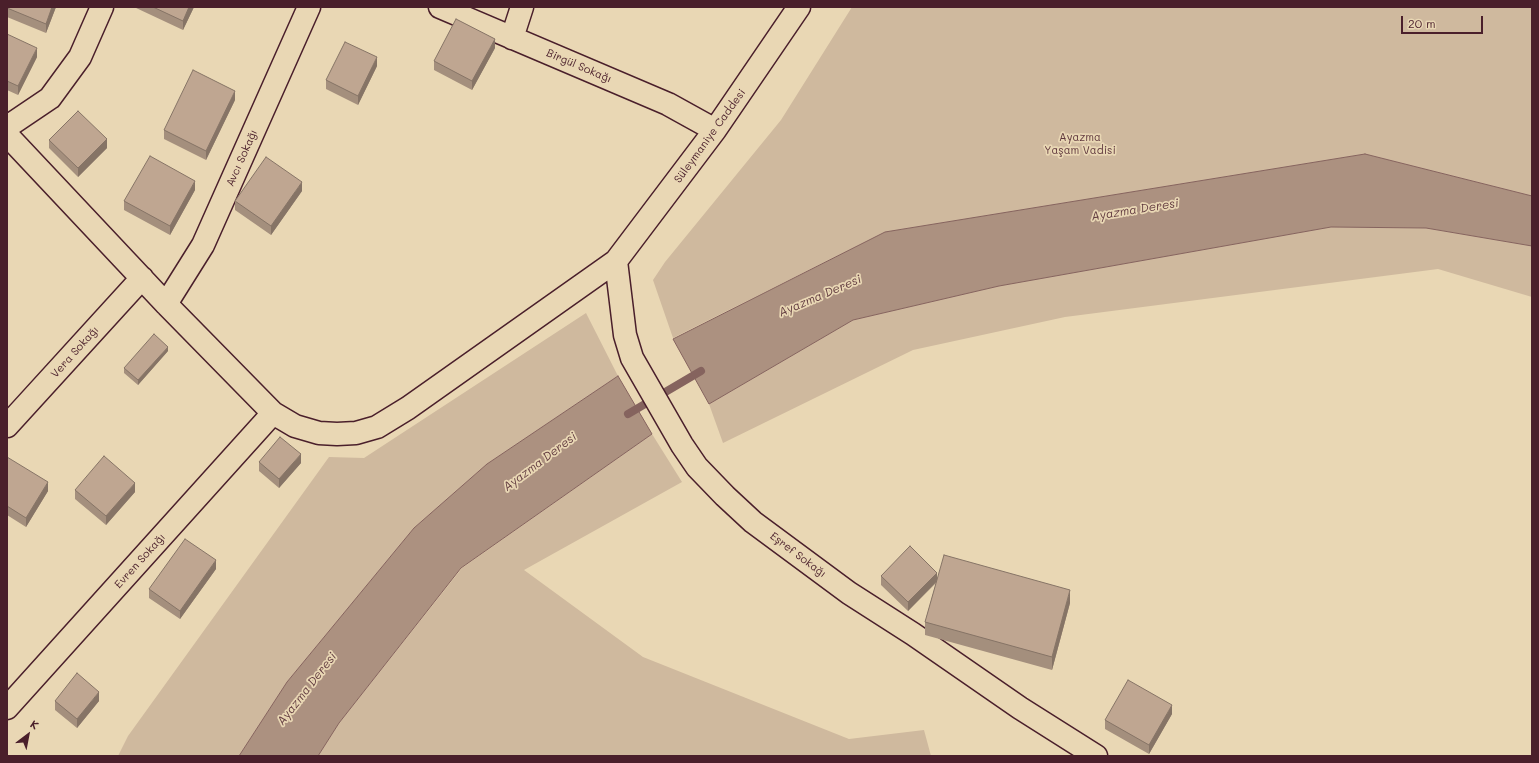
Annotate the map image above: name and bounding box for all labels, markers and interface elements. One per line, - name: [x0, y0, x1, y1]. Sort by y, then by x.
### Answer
- scale bar: [1403, 8, 1485, 34]
- text: 20 m: [1408, 15, 1436, 31]
- street label: Birgül Sokağı: [544, 46, 614, 86]
- street label: Süleymaniye Caddesi: [671, 86, 749, 186]
- street label: Avcı Sokağı: [224, 127, 260, 189]
- park label: Ayazma Yaşam Vadisi: [1044, 131, 1116, 157]
- water label: Ayazma Deresi: [1090, 196, 1180, 224]
- water label: Ayazma Deresi: [777, 272, 863, 320]
- street label: Vera Sokağı: [48, 323, 102, 381]
- water label: Ayazma Deresi: [500, 430, 580, 494]
- street label: Eşref Sokağı: [767, 530, 829, 580]
- street label: Evren Sokağı: [112, 531, 168, 591]
- water label: Ayazma Deresi: [274, 650, 340, 728]
- north arrow: [8, 715, 48, 755]
- text: K: [28, 716, 42, 733]

